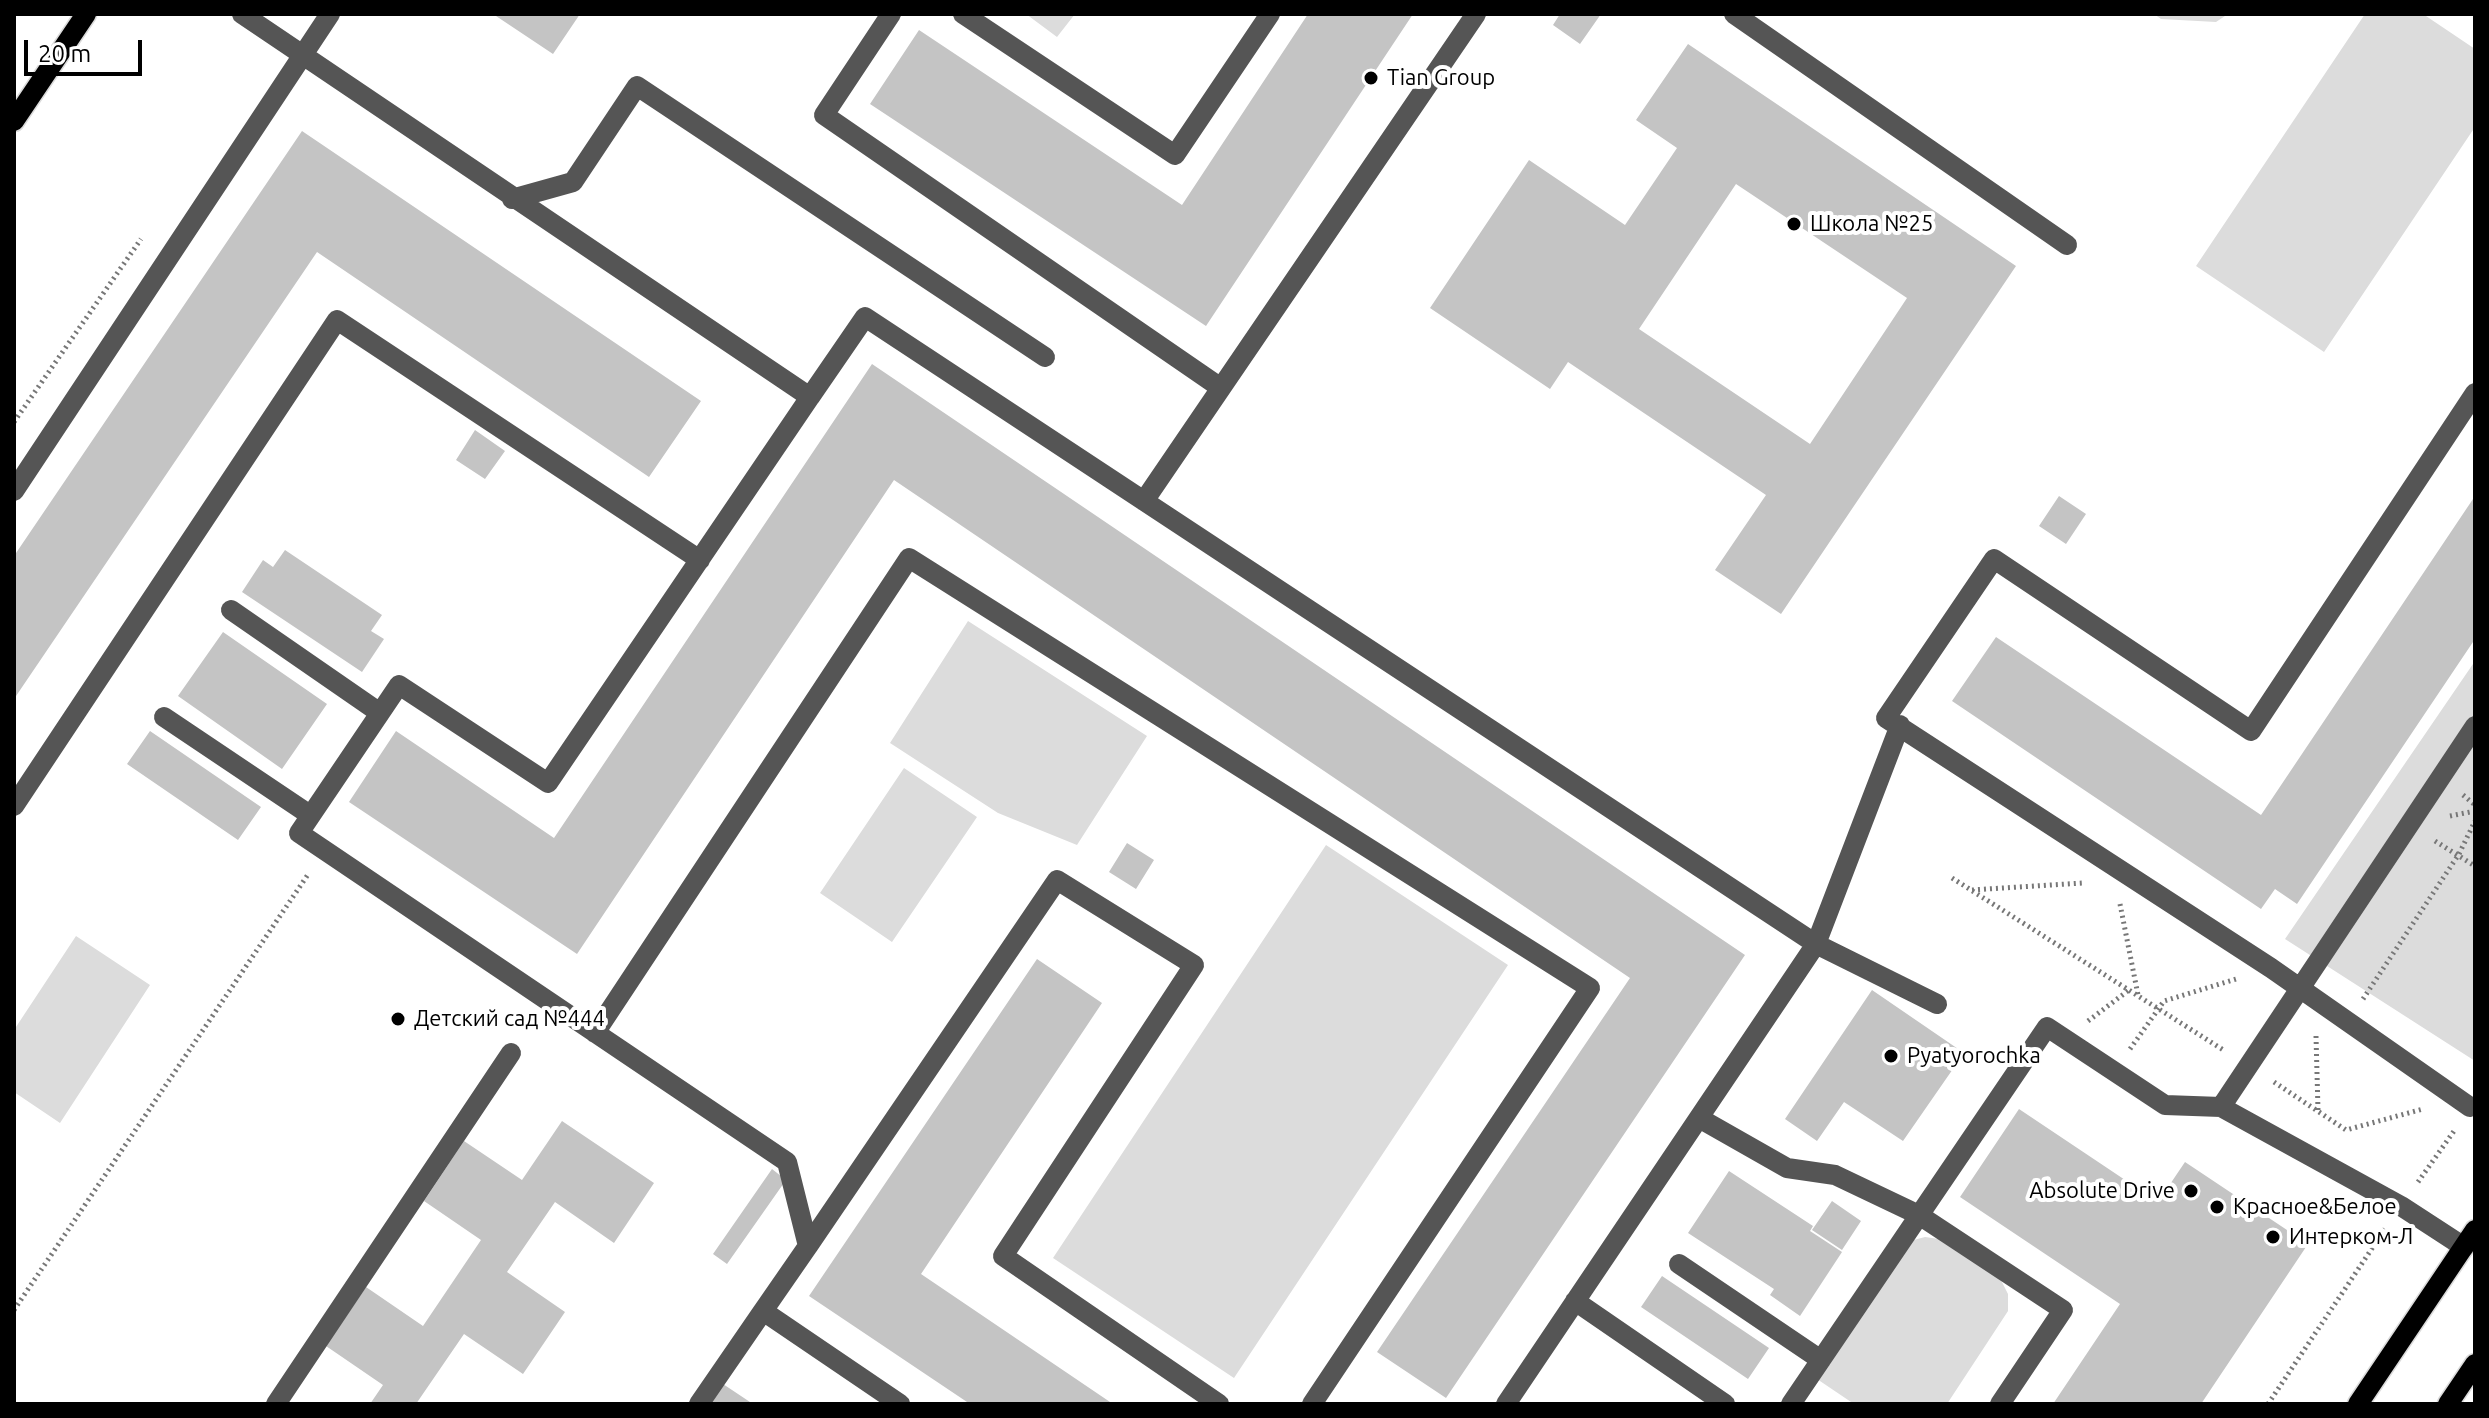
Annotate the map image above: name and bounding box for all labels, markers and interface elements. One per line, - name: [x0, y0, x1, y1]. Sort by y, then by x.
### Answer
- scale bar: [28, 24, 146, 74]
- text: 20 m: [38, 40, 91, 67]
- place label: Tian Group: [1387, 65, 1495, 91]
- marker: Tian Group: [1362, 69, 1380, 87]
- place label: Школа №25: [1810, 211, 1933, 237]
- marker: Школа №25: [1785, 215, 1803, 233]
- place label: Детский сад №444: [414, 1006, 605, 1032]
- marker: Детский сад №444: [389, 1010, 407, 1028]
- place label: Pyatyorochka: [1907, 1043, 2041, 1069]
- marker: Pyatyorochka: [1882, 1047, 1900, 1065]
- place label: Absolute Drive: [2029, 1178, 2175, 1204]
- marker: Absolute Drive: [2182, 1182, 2200, 1200]
- place label: Красное&Белое: [2233, 1194, 2397, 1220]
- marker: Красное&Белое: [2208, 1198, 2226, 1216]
- place label: Интерком-Л: [2289, 1224, 2413, 1250]
- marker: Интерком-Л: [2264, 1228, 2282, 1246]

